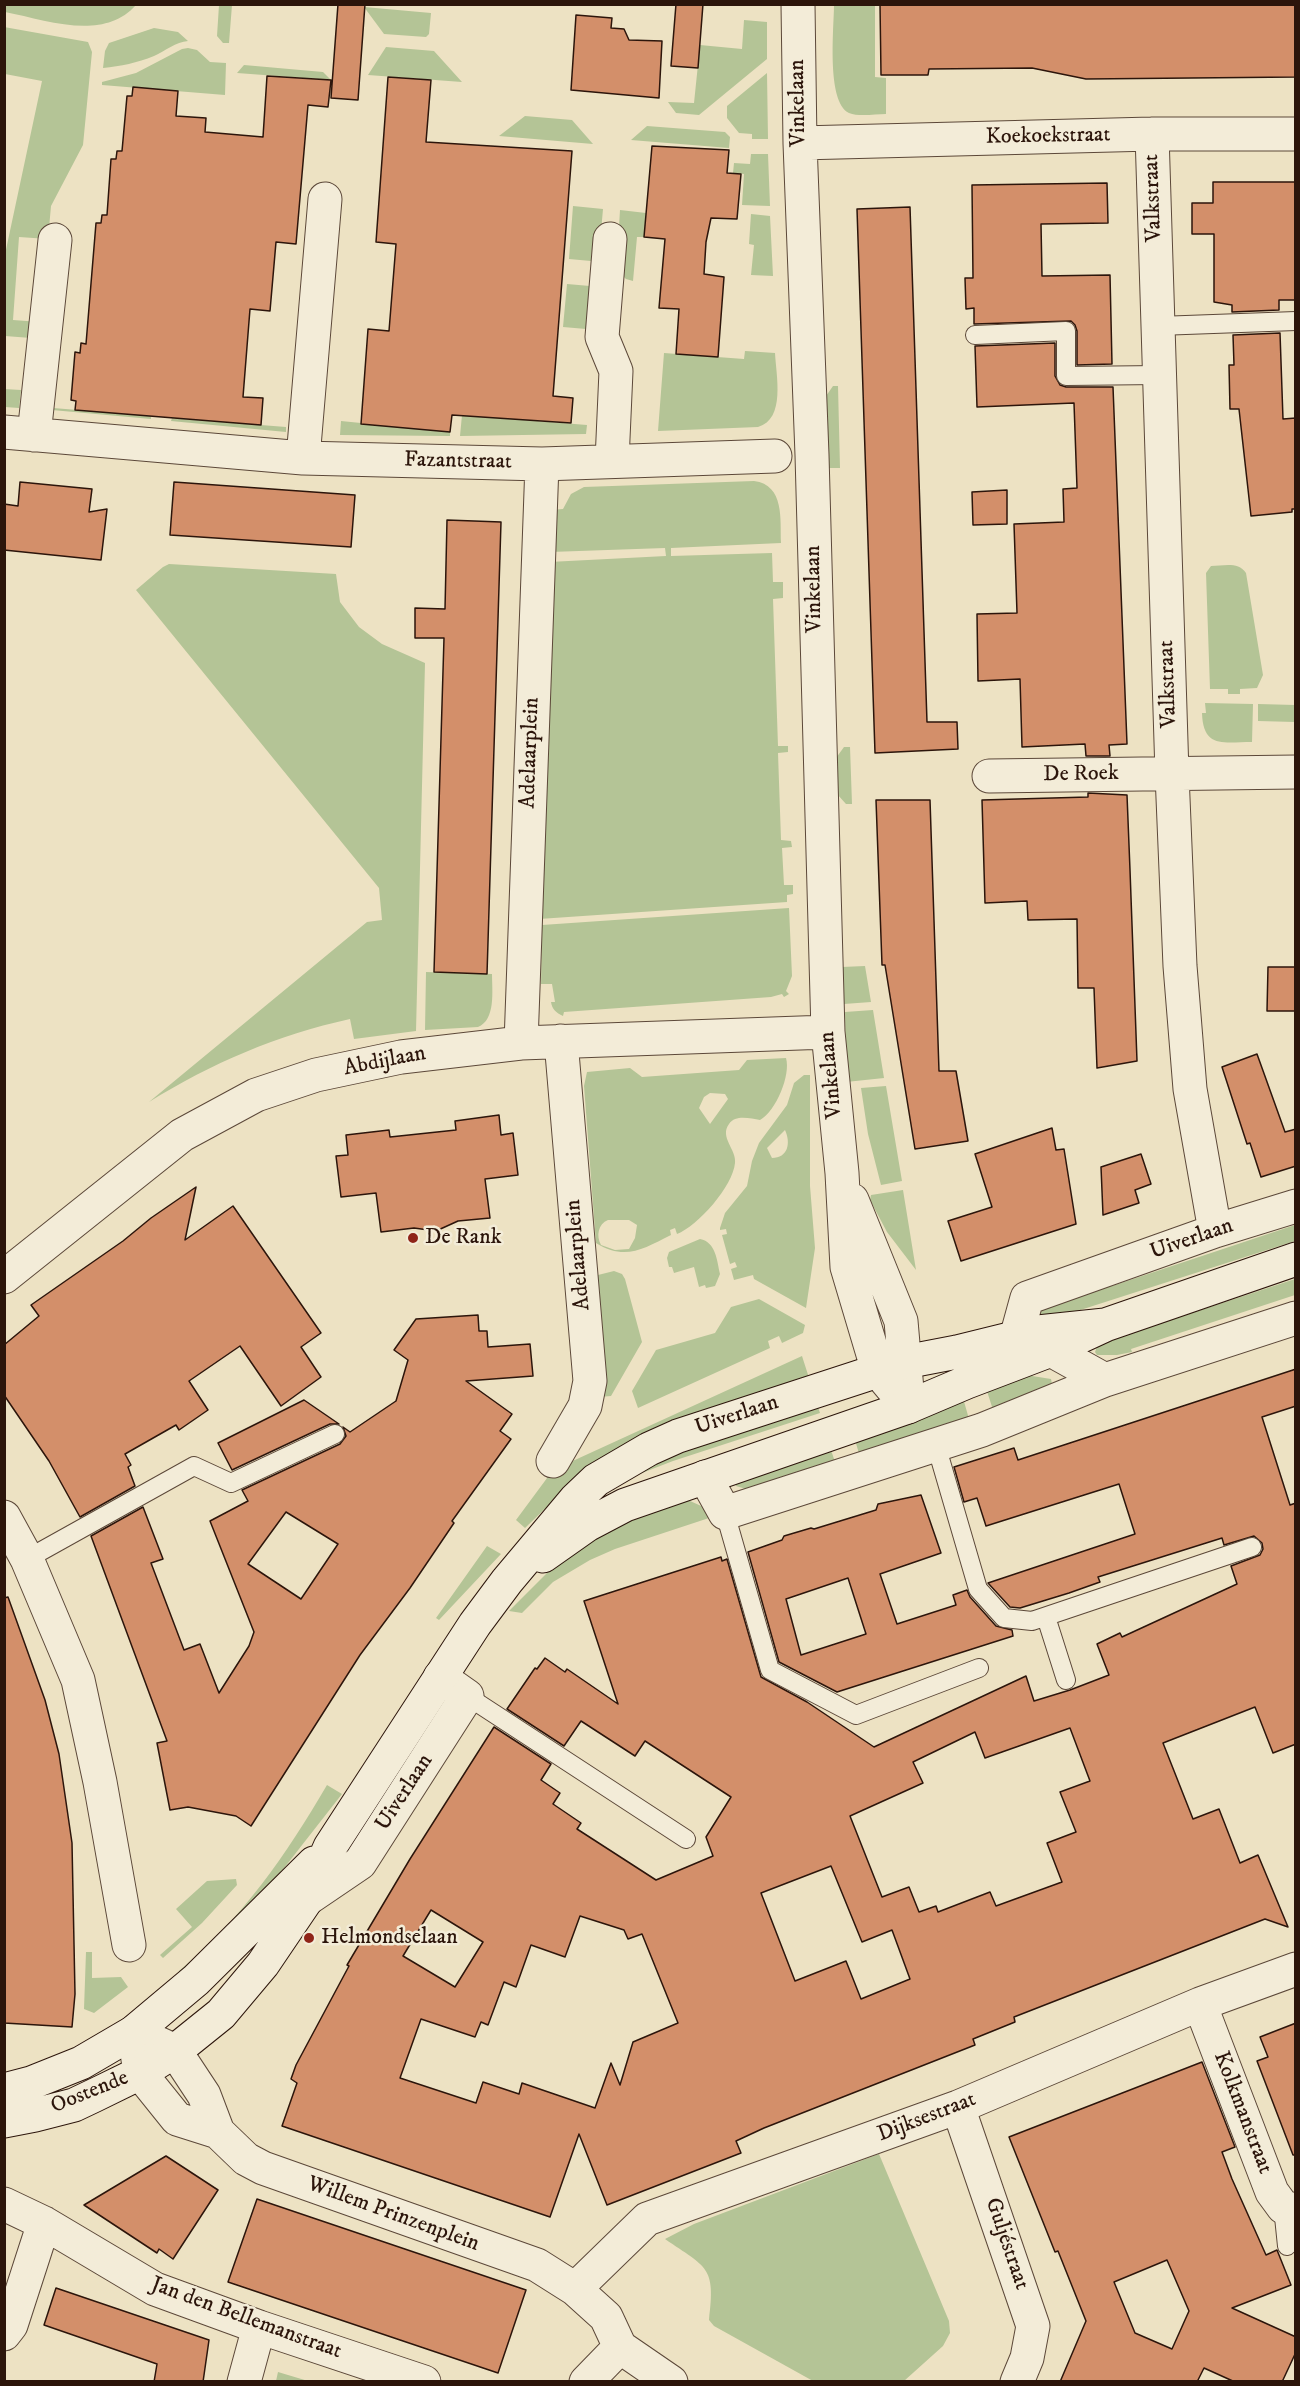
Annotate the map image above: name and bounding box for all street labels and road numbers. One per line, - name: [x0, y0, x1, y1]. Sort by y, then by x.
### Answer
- street label: Vinkelaan: [785, 59, 813, 147]
- street label: Koekoekstraat: [985, 123, 1111, 151]
- street label: Valkstraat: [1139, 154, 1169, 242]
- street label: Fazantstraat: [404, 448, 512, 476]
- street label: Vinkelaan: [801, 545, 829, 633]
- street label: Valkstraat: [1154, 640, 1184, 728]
- street label: Adelaarplein: [516, 697, 546, 809]
- street label: De Roek: [1043, 761, 1119, 789]
- street label: Vinkelaan: [815, 1030, 849, 1120]
- street label: Abdijlaan: [342, 1041, 428, 1083]
- street label: Adelaarplein: [561, 1198, 597, 1312]
- street label: Uiverlaan: [1147, 1214, 1237, 1266]
- street label: Uiverlaan: [692, 1390, 782, 1442]
- street label: Uiverlaan: [371, 1750, 439, 1836]
- street label: Kolkmanstraat: [1207, 2048, 1277, 2178]
- street label: Oostende: [47, 2066, 133, 2120]
- street label: Dijksestraat: [874, 2087, 980, 2149]
- street label: Willem Prinzenplein: [303, 2172, 483, 2258]
- street label: Guljéstraat: [978, 2195, 1034, 2293]
- street label: Jan den Bellemanstraat: [147, 2272, 345, 2366]

